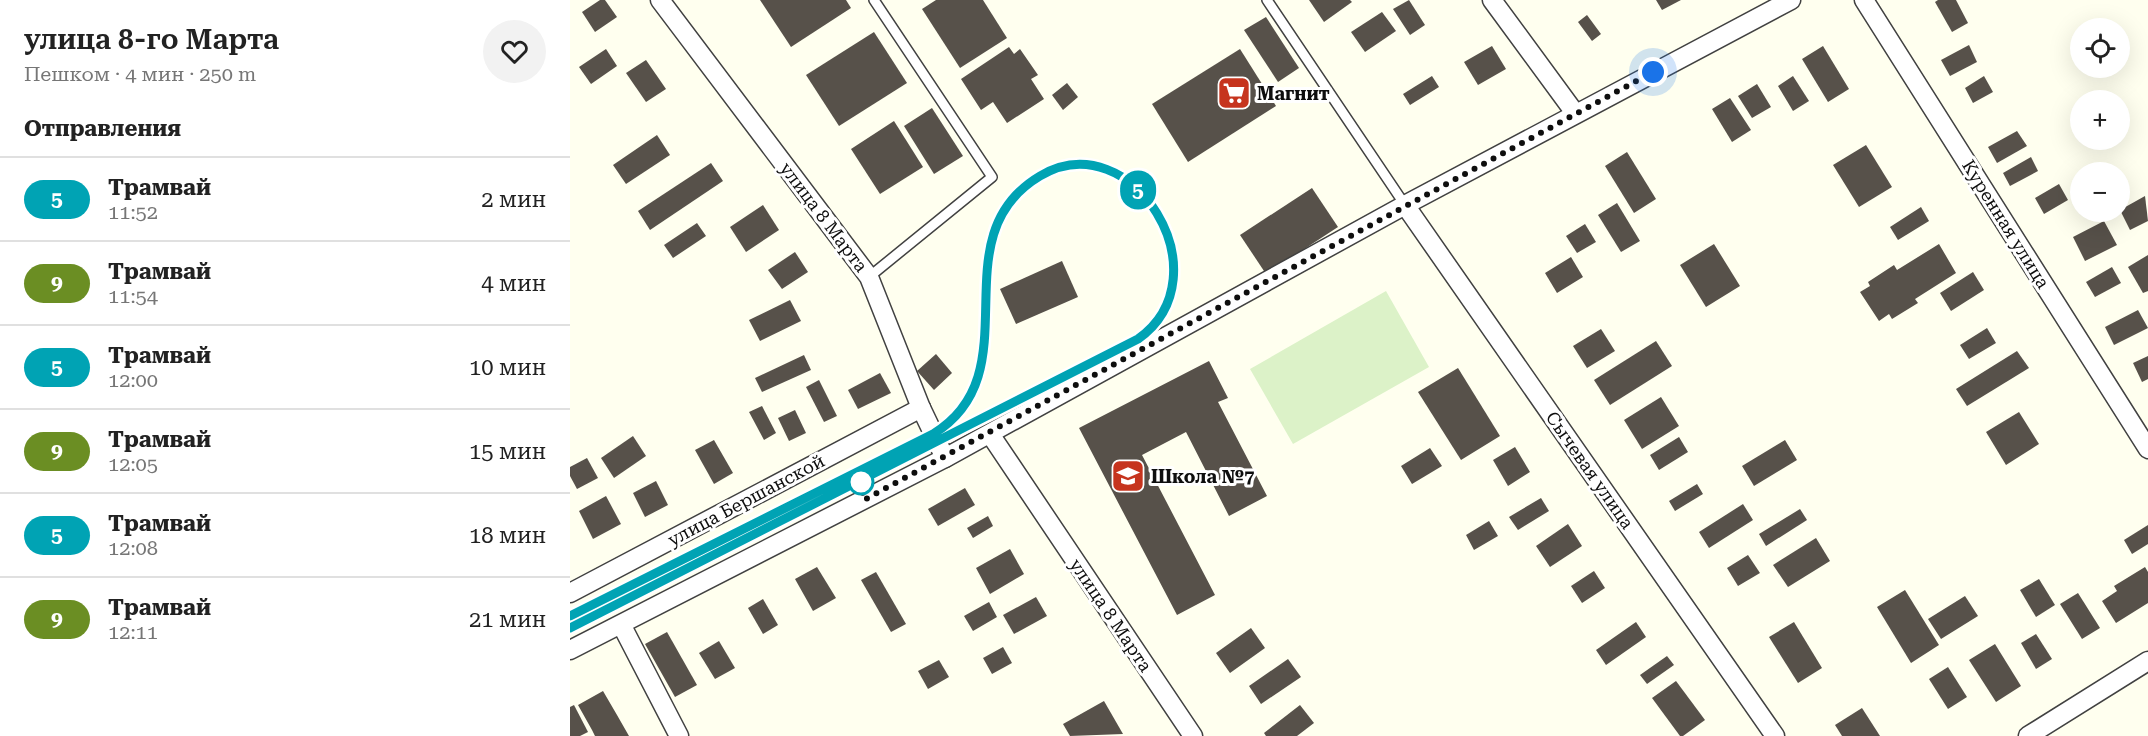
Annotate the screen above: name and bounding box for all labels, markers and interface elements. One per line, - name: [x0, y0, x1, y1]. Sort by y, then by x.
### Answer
- map controls: [2070, 18, 2130, 222]
- button: locate: [2070, 18, 2130, 78]
- button: heart: [483, 20, 546, 83]
- text: улица 8-го Марта: [24, 23, 279, 56]
- your location: [1638, 57, 1668, 87]
- text: Пешком · 4 мин · 250 m: [24, 62, 256, 86]
- supermarket icon: Магнит: [1216, 75, 1252, 111]
- place label: Магнит: [1257, 83, 1330, 104]
- button: +: [2070, 90, 2130, 150]
- text: Отправления: [24, 116, 181, 141]
- street label: Куренная улица: [1958, 156, 2054, 292]
- street label: улица 8 Марта: [776, 158, 872, 276]
- button: −: [2070, 162, 2130, 222]
- line badge: 5: [1118, 170, 1158, 210]
- text: Трамвай: [108, 175, 211, 200]
- text: 5: [1132, 178, 1144, 202]
- text: 5: [51, 187, 63, 211]
- text: 2 мин: [481, 187, 546, 212]
- text: 11:52: [108, 200, 158, 224]
- text: Трамвай: [108, 259, 211, 284]
- text: 9: [51, 271, 63, 295]
- text: 4 мин: [481, 271, 546, 296]
- text: 11:54: [108, 284, 158, 308]
- text: Трамвай: [108, 343, 211, 368]
- text: 5: [51, 355, 63, 379]
- text: 10 мин: [469, 355, 546, 380]
- text: 12:00: [108, 368, 158, 392]
- street label: Сычевая улица: [1542, 407, 1638, 533]
- text: Трамвай: [108, 427, 211, 452]
- text: 9: [51, 439, 63, 463]
- text: 15 мин: [469, 439, 546, 464]
- street label: улица Бершанской: [664, 450, 828, 550]
- text: 12:05: [108, 452, 158, 476]
- school or university icon: Школа №7: [1110, 458, 1146, 494]
- place label: Школа №7: [1151, 466, 1254, 487]
- unlabelled marker: [848, 469, 874, 495]
- text: Трамвай: [108, 511, 211, 536]
- text: 5: [51, 523, 63, 547]
- text: 18 мин: [469, 523, 546, 548]
- text: 12:08: [108, 536, 158, 560]
- street label: улица 8 Марта: [1065, 554, 1157, 676]
- text: Трамвай: [108, 595, 211, 620]
- text: 9: [51, 607, 63, 631]
- text: 21 мин: [469, 607, 546, 632]
- text: 12:11: [108, 620, 158, 644]

